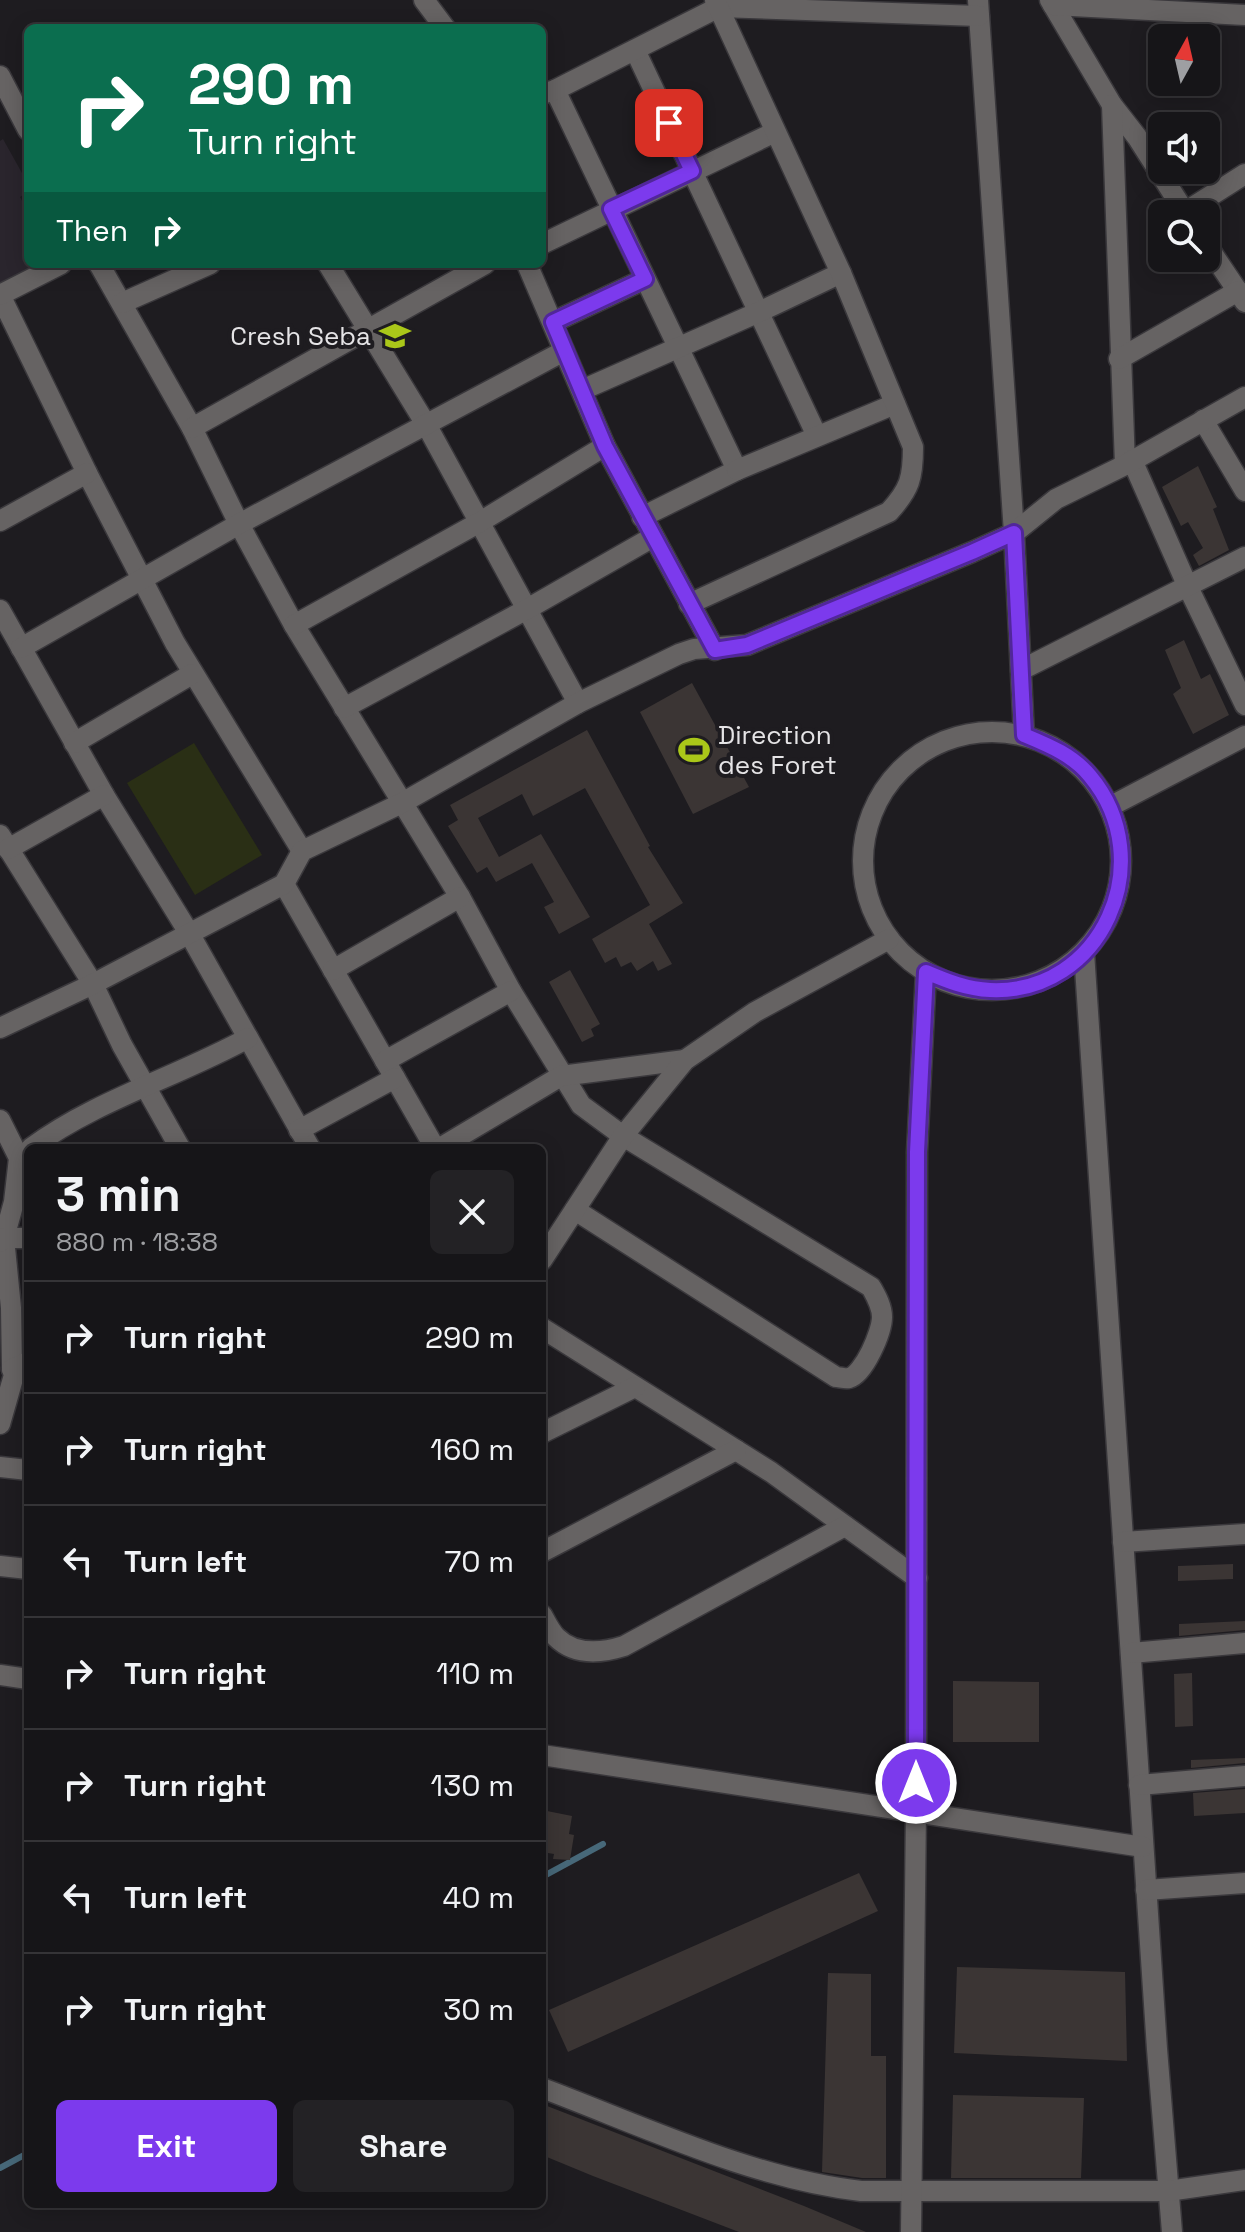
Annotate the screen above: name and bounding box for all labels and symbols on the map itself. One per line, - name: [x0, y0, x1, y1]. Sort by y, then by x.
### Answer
- north arrow: [1148, 24, 1220, 96]
- pin: [635, 89, 703, 157]
- place label: Cresh Seba: [230, 319, 371, 353]
- school or university icon: Cresh Seba: [378, 319, 412, 353]
- place label: Direction des Foret: [718, 718, 837, 782]
- sports icon: Direction des Foret: [677, 733, 711, 767]
- position arrow: [874, 1741, 958, 1825]

